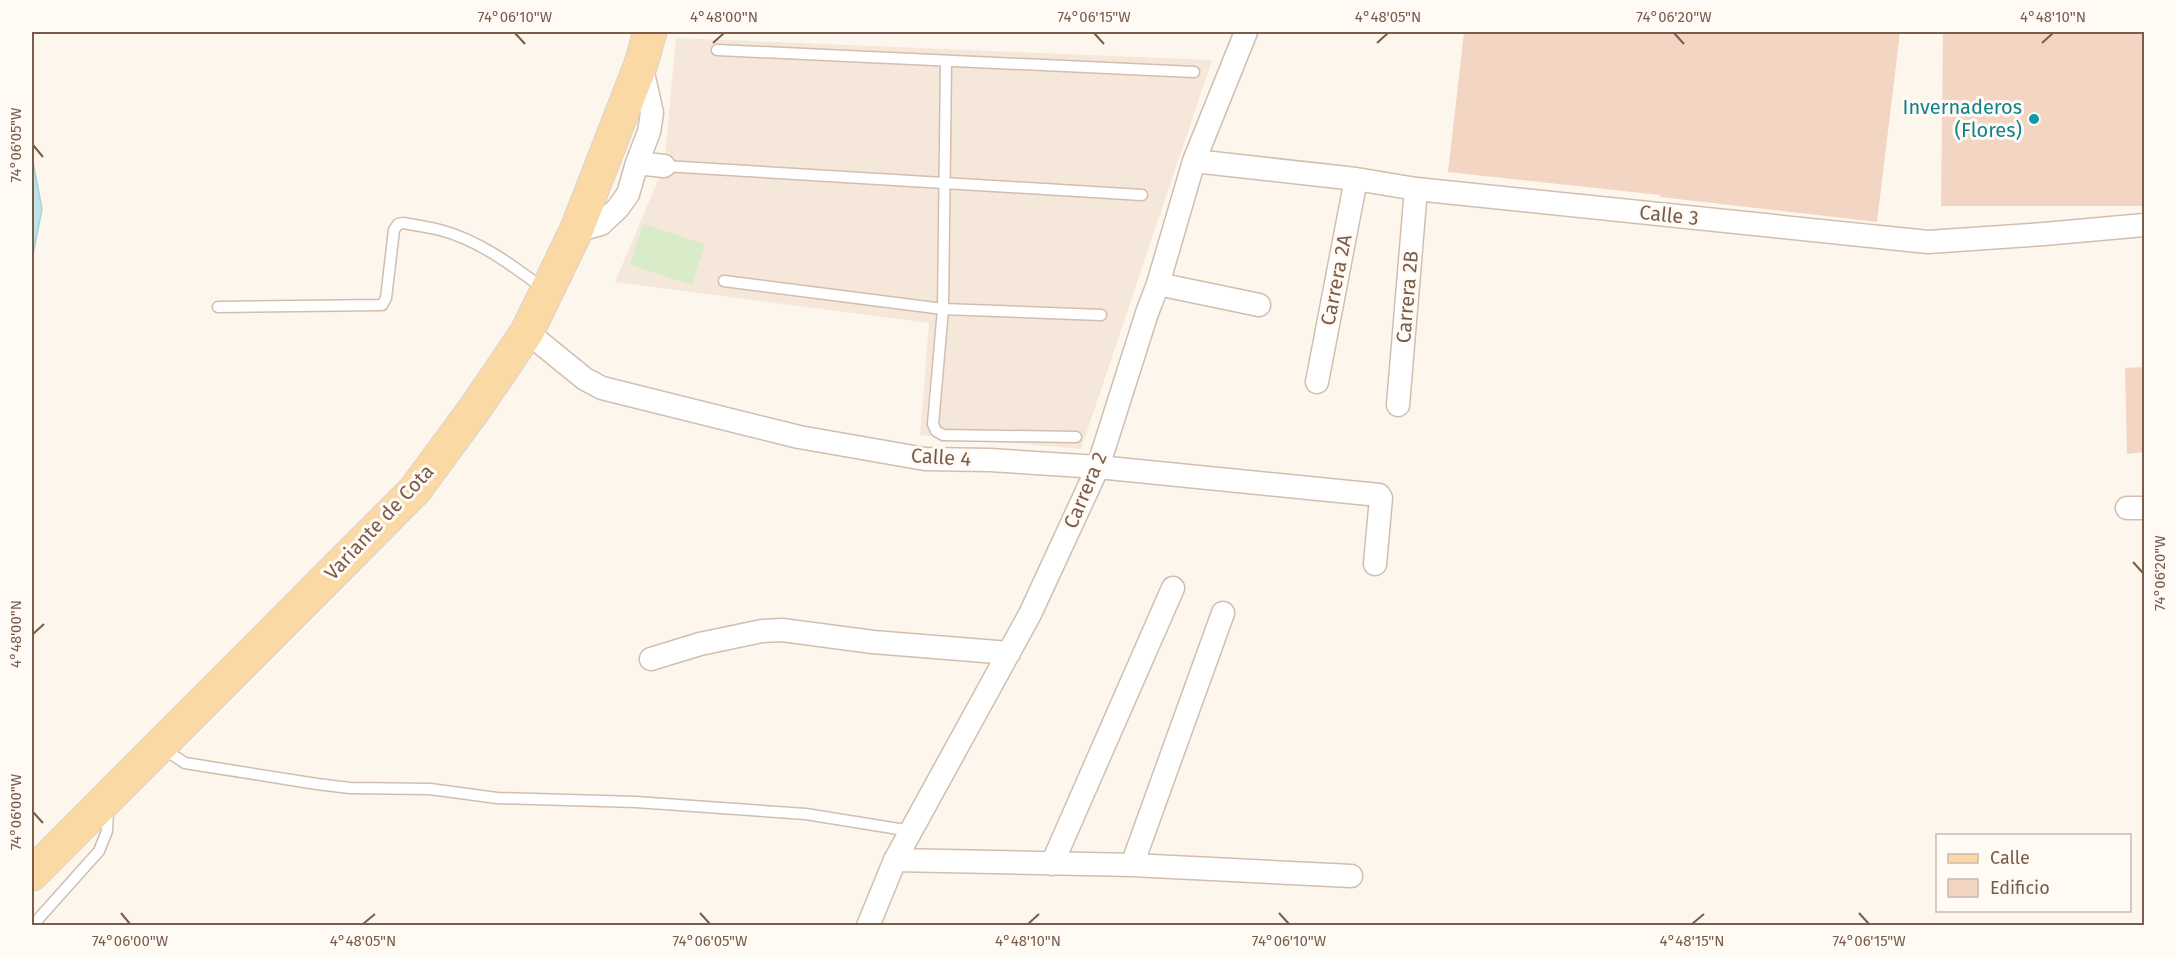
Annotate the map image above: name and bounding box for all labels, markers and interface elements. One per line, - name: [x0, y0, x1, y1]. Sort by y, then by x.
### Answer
- text: 74°06'10"W: [478, 8, 553, 26]
- text: 4°48'00"N: [690, 8, 758, 26]
- text: 74°06'15"W: [1057, 8, 1131, 26]
- text: 4°48'05"N: [1355, 8, 1421, 26]
- text: 74°06'20"W: [1636, 8, 1712, 26]
- text: 4°48'10"N: [2020, 8, 2086, 26]
- place label: Invernaderos (Flores): [1903, 95, 2022, 142]
- text: 74°06'05"W: [7, 107, 25, 182]
- marker: Invernaderos (Flores): [2027, 112, 2041, 126]
- street label: Calle 3: [1638, 200, 1700, 230]
- street label: Carrera 2A: [1315, 232, 1357, 328]
- street label: Carrera 2B: [1391, 250, 1423, 344]
- street label: Calle 4: [910, 443, 972, 471]
- street label: Carrera 2: [1058, 448, 1112, 532]
- street label: Variante de Cota: [319, 459, 439, 585]
- text: 74°06'20"W: [2151, 535, 2169, 611]
- text: 4°48'00"N: [7, 600, 25, 668]
- text: 74°06'00"W: [7, 773, 25, 850]
- legend: [1936, 834, 2131, 912]
- text: Calle: [1990, 847, 2030, 869]
- text: Edificio: [1990, 877, 2050, 899]
- text: 74°06'00"W: [92, 932, 169, 950]
- text: 4°48'05"N: [330, 932, 396, 950]
- text: 74°06'05"W: [673, 932, 748, 950]
- text: 4°48'10"N: [995, 932, 1061, 950]
- text: 74°06'10"W: [1252, 932, 1327, 950]
- text: 4°48'15"N: [1660, 932, 1724, 950]
- text: 74°06'15"W: [1832, 932, 1906, 950]

